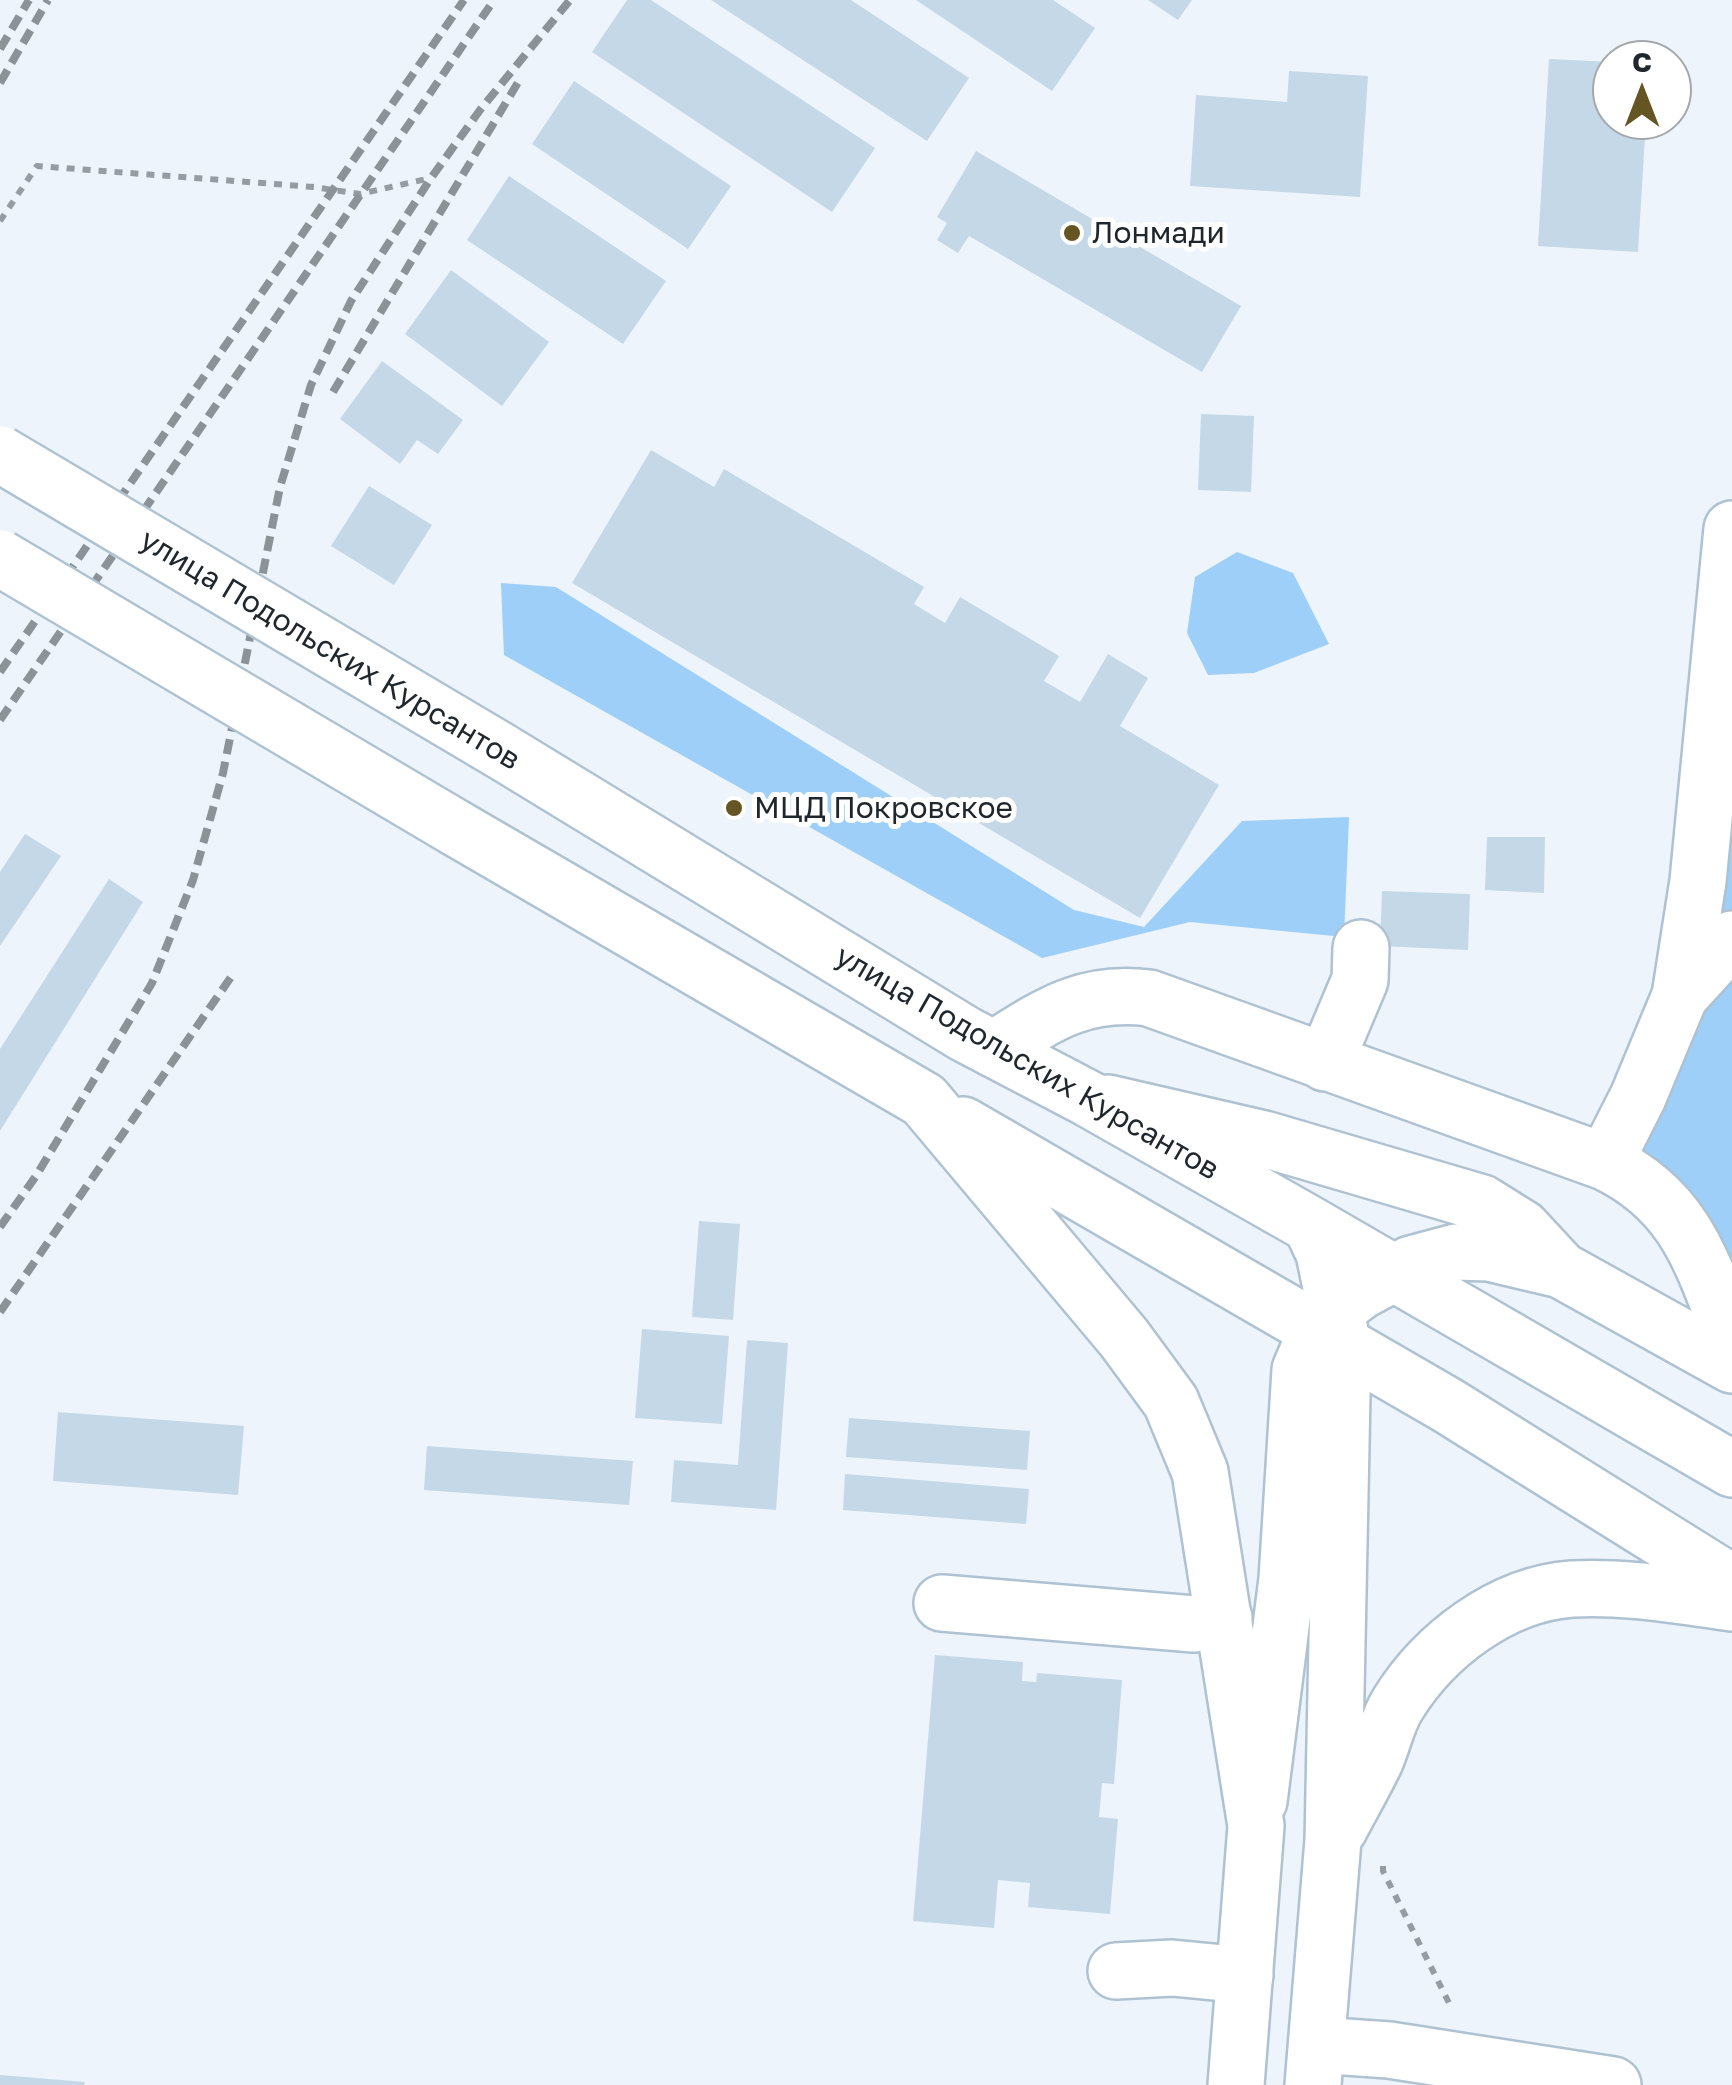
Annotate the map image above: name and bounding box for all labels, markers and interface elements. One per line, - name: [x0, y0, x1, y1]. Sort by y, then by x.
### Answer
- north arrow: [1592, 40, 1692, 140]
- text: С: [1632, 45, 1652, 78]
- place label: Лонмади: [1092, 215, 1225, 251]
- marker: Лонмади: [1061, 222, 1083, 244]
- street label: улица Подольских Курсантов: [133, 522, 527, 778]
- place label: МЦД Покровское: [754, 790, 1013, 826]
- marker: МЦД Покровское: [723, 797, 745, 819]
- street label: улица Подольских Курсантов: [829, 938, 1225, 1188]

